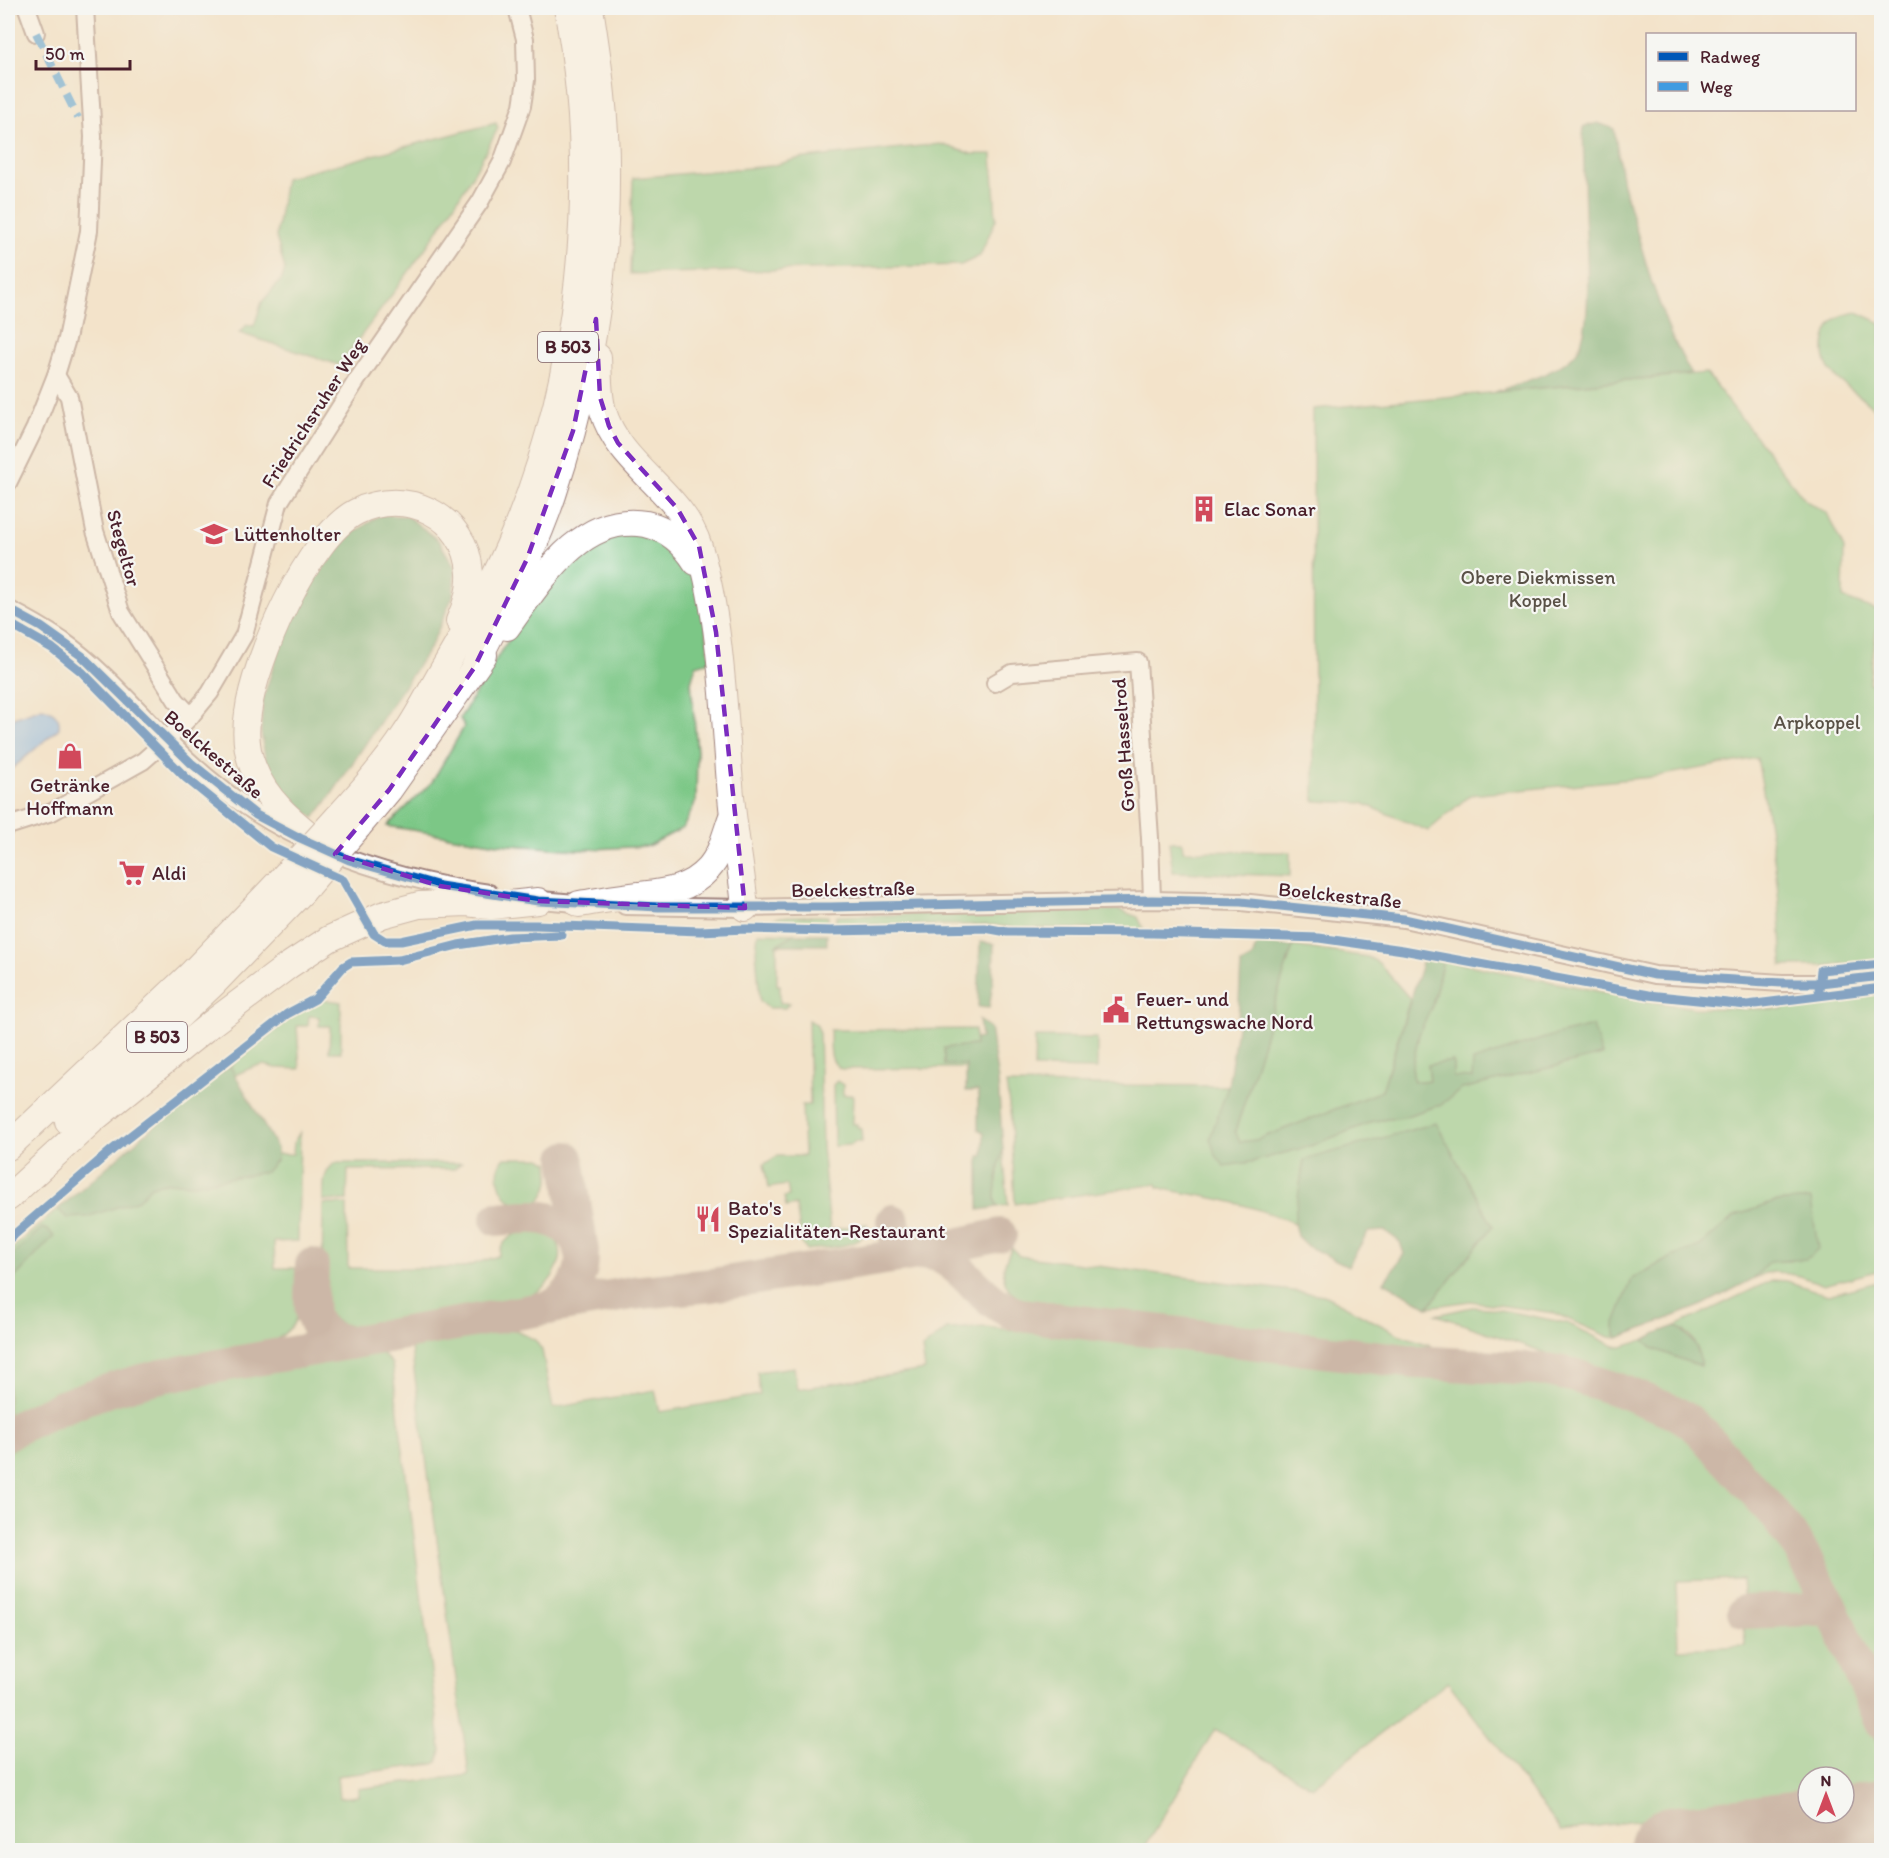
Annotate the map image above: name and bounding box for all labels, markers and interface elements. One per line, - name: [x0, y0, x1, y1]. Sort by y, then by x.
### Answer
- scale bar: [36, 33, 130, 71]
- legend: [1646, 33, 1856, 111]
- text: 50 m: [45, 43, 85, 65]
- text: Radweg: [1700, 46, 1761, 68]
- text: Weg: [1700, 76, 1733, 98]
- road number: B 503: [538, 332, 598, 362]
- street label: Friedrichsruher Weg: [256, 333, 371, 492]
- building icon: Elac Sonar: [1189, 494, 1219, 524]
- place label: Elac Sonar: [1224, 497, 1316, 521]
- street label: Stegeltor: [102, 507, 147, 590]
- school or university icon: Lüttenholter: [199, 519, 229, 549]
- place label: Lüttenholter: [234, 522, 341, 546]
- park label: Obere Diekmissen Koppel: [1461, 565, 1615, 612]
- street label: Groß Hasselrod: [1106, 677, 1140, 813]
- street label: Boelckestraße: [159, 704, 269, 804]
- park label: Arpkoppel: [1774, 710, 1861, 734]
- shop icon: Getränke Hoffmann: [55, 741, 85, 771]
- place label: Getränke Hoffmann: [26, 773, 114, 820]
- supermarket icon: Aldi: [117, 858, 147, 888]
- place label: Aldi: [152, 861, 186, 885]
- street label: Boelckestraße: [791, 876, 915, 902]
- street label: Boelckestraße: [1277, 877, 1403, 913]
- place label: Feuer- und Rettungswache Nord: [1136, 987, 1313, 1034]
- public building icon: Feuer- und Rettungswache Nord: [1101, 995, 1131, 1025]
- road number: B 503: [127, 1022, 187, 1052]
- place label: Bato's Spezialitäten-Restaurant: [728, 1196, 946, 1243]
- restaurant icon: Bato's Spezialitäten-Restaurant: [693, 1204, 723, 1234]
- north arrow: [1796, 1765, 1856, 1825]
- text: N: [1821, 1771, 1831, 1790]

